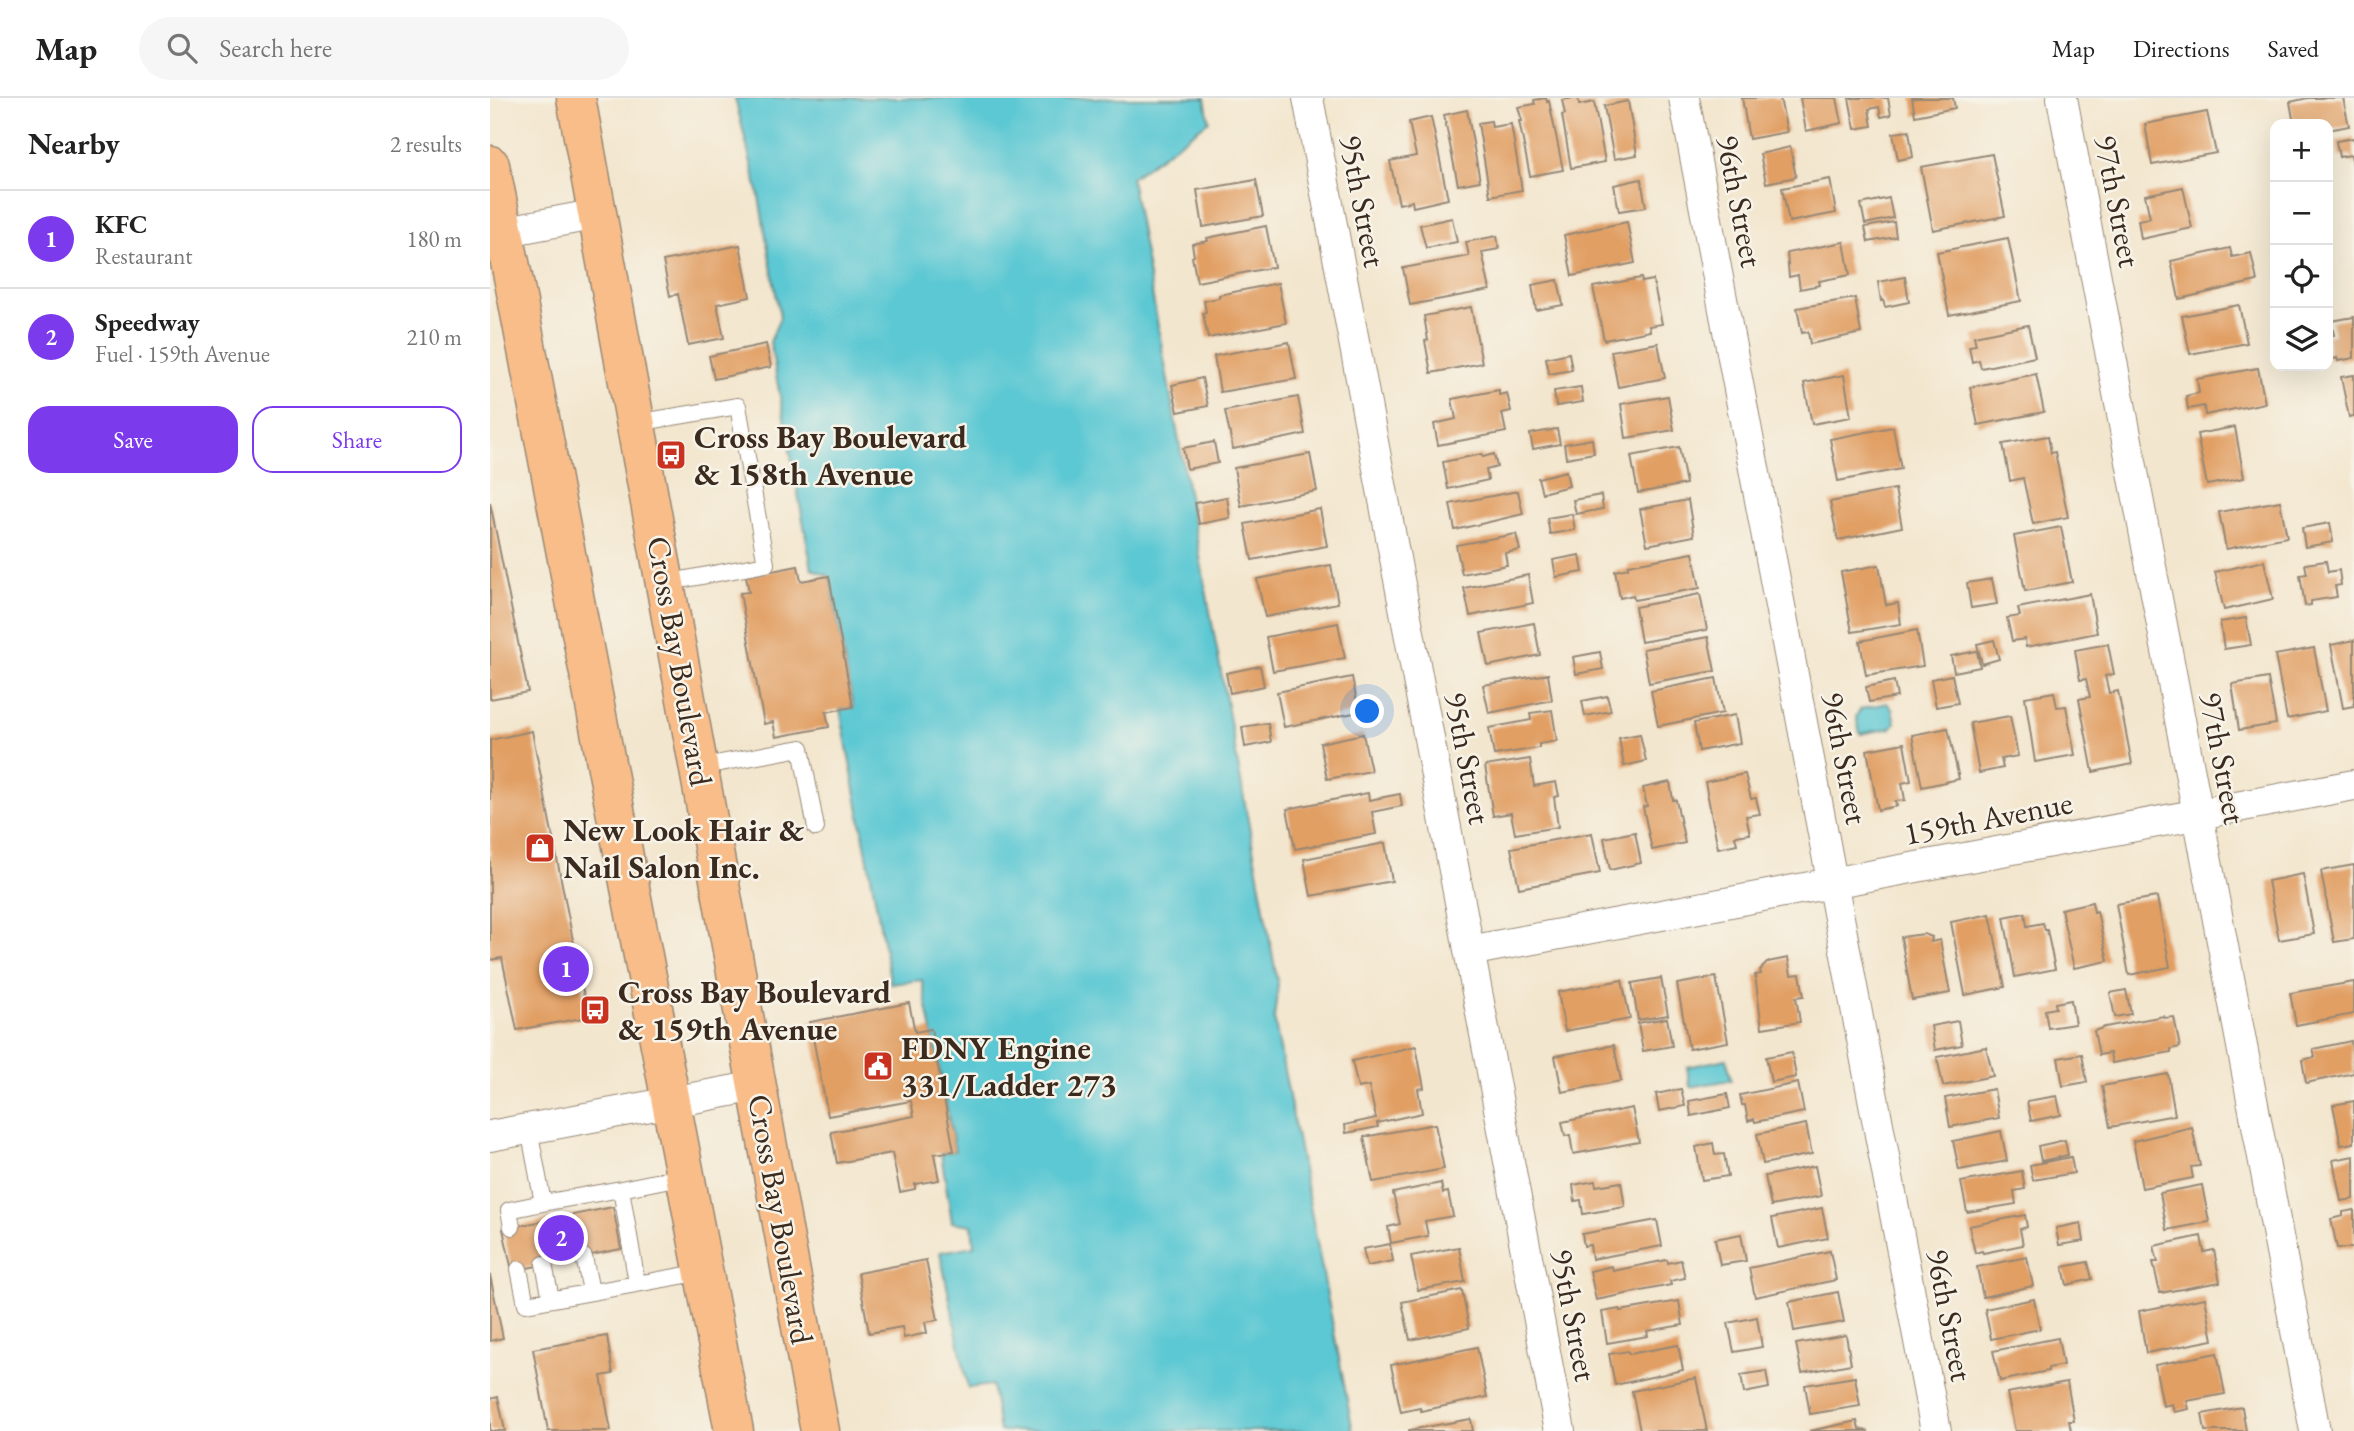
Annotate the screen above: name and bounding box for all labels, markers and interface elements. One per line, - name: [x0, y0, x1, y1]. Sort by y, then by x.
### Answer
- search box: [139, 17, 629, 80]
- text: Map: [35, 27, 97, 70]
- icon: search: [163, 29, 201, 67]
- text: Search here: [219, 31, 332, 65]
- text: Map: [2052, 33, 2095, 64]
- text: Directions: [2133, 33, 2230, 64]
- text: Saved: [2268, 33, 2319, 64]
- map controls: [2270, 119, 2333, 371]
- button: +: [2270, 119, 2333, 182]
- text: Nearby: [28, 124, 120, 163]
- text: 2 results: [390, 129, 462, 159]
- street label: 95th Street: [1330, 131, 1396, 271]
- street label: 96th Street: [1707, 131, 1773, 271]
- street label: 97th Street: [2085, 131, 2151, 271]
- button: −: [2270, 182, 2333, 245]
- text: KFC: [95, 207, 147, 241]
- text: 1: [45, 224, 57, 254]
- text: 180 m: [406, 224, 462, 254]
- text: Restaurant: [95, 241, 193, 271]
- button: locate: [2270, 245, 2333, 308]
- text: Speedway: [95, 305, 200, 339]
- button: layers: [2270, 308, 2333, 371]
- text: 2: [45, 322, 57, 352]
- text: 210 m: [406, 322, 462, 352]
- text: Fuel · 159th Avenue: [95, 339, 270, 369]
- button: Save: [28, 406, 238, 473]
- button: Share: [252, 406, 462, 473]
- place label: Cross Bay Boulevard & 158th Avenue: [694, 416, 967, 495]
- bus stop icon: Cross Bay Boulevard & 158th Avenue: [654, 438, 688, 472]
- street label: Cross Bay Boulevard: [637, 533, 723, 790]
- street label: 95th Street: [1435, 688, 1501, 828]
- street label: 96th Street: [1812, 688, 1878, 828]
- street label: 97th Street: [2190, 688, 2256, 828]
- your location: [1350, 694, 1384, 728]
- street label: 159th Avenue: [1900, 781, 2076, 855]
- place label: New Look Hair & Nail Salon Inc.: [563, 809, 805, 888]
- shop icon: New Look Hair & Nail Salon Inc.: [523, 831, 557, 865]
- pin: 1: [543, 943, 589, 995]
- place label: Cross Bay Boulevard & 159th Avenue: [618, 971, 891, 1050]
- bus stop icon: Cross Bay Boulevard & 159th Avenue: [578, 993, 612, 1027]
- place label: FDNY Engine 331/Ladder 273: [901, 1027, 1117, 1106]
- public building icon: FDNY Engine 331/Ladder 273: [861, 1049, 895, 1083]
- street label: Cross Bay Boulevard: [738, 1091, 824, 1348]
- pin: 2: [538, 1212, 584, 1264]
- street label: 95th Street: [1541, 1245, 1607, 1385]
- street label: 96th Street: [1917, 1245, 1983, 1385]

